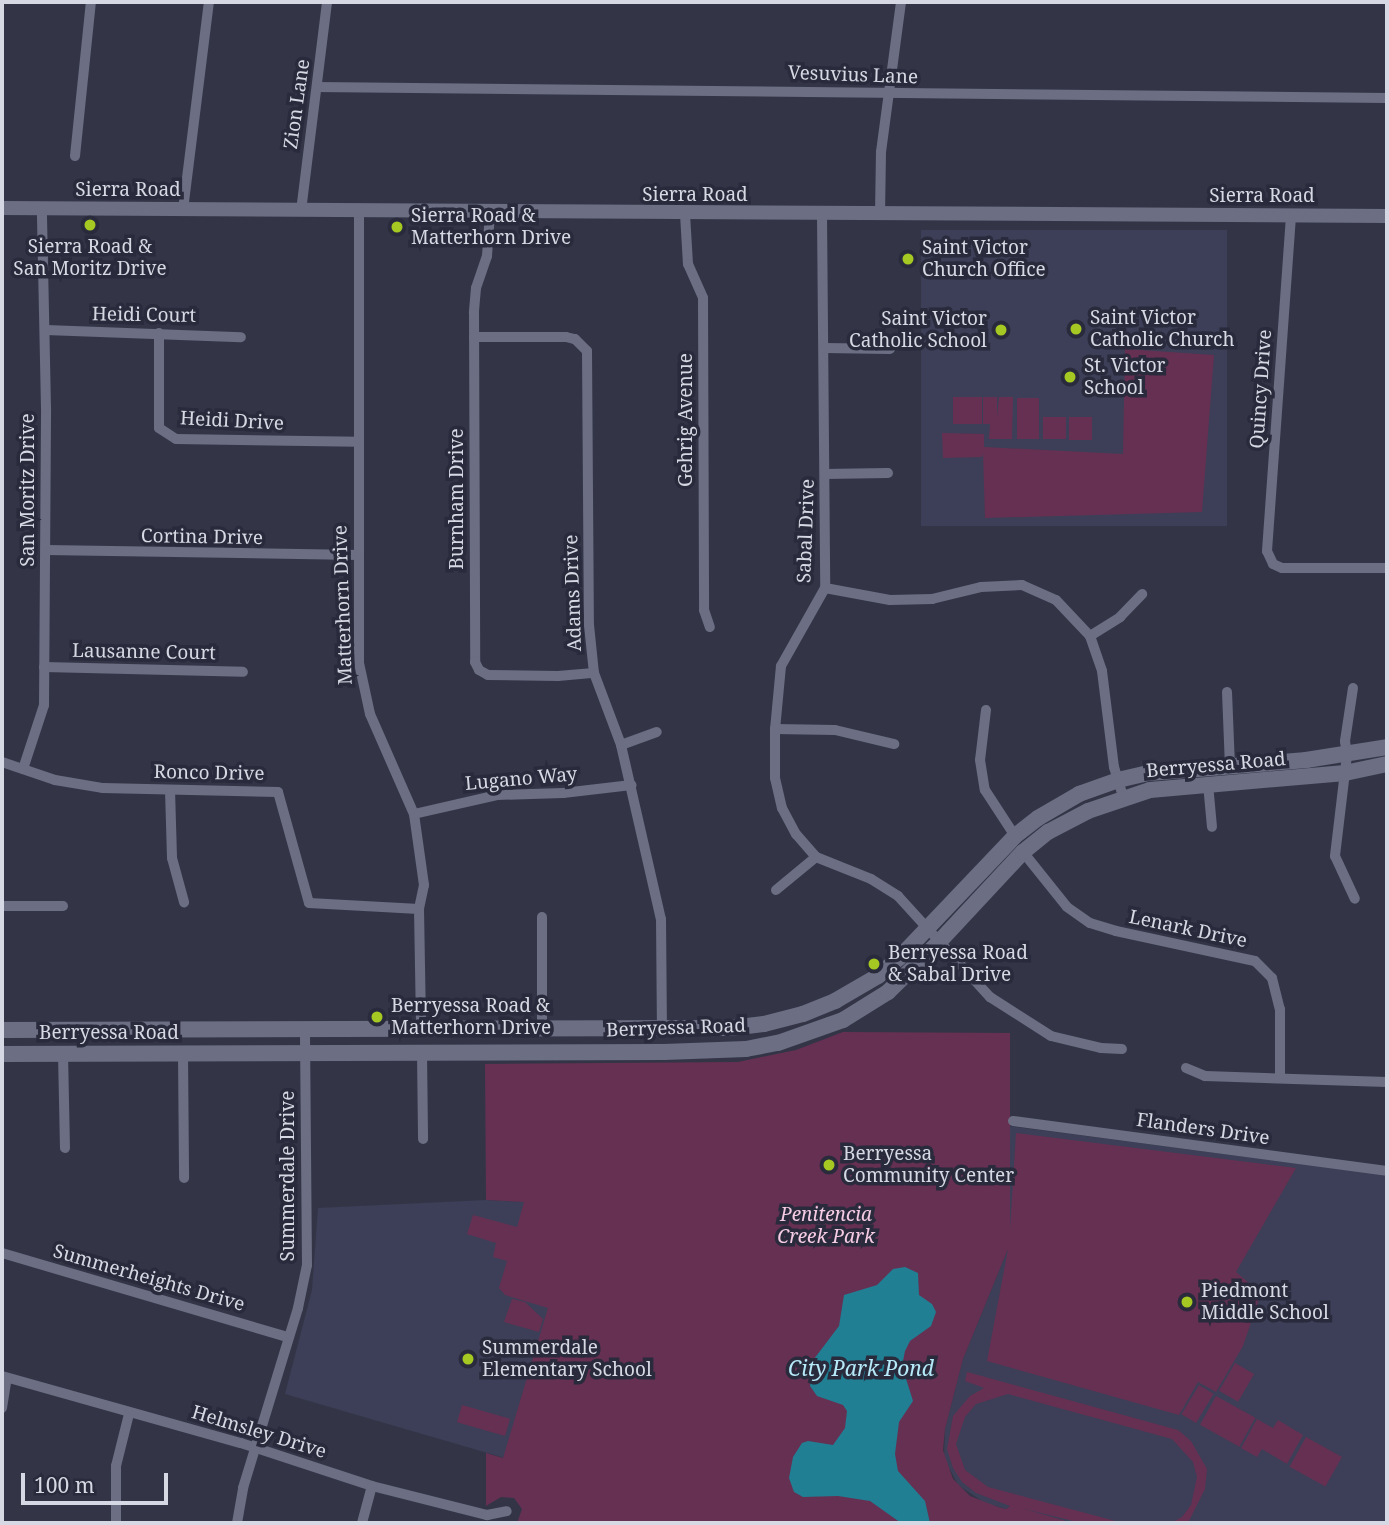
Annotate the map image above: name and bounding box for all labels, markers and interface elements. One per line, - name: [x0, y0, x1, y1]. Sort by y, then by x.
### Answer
- street label: Zion Lane: [279, 58, 315, 150]
- street label: Vesuvius Lane: [788, 61, 918, 89]
- street label: Sierra Road: [75, 179, 181, 201]
- street label: Sierra Road: [642, 184, 748, 206]
- street label: Sierra Road: [1209, 185, 1315, 207]
- place label: Sierra Road & Matterhorn Drive: [411, 205, 571, 249]
- marker: Sierra Road & San Moritz Drive: [82, 217, 98, 233]
- marker: Sierra Road & Matterhorn Drive: [389, 219, 405, 235]
- place label: Sierra Road & San Moritz Drive: [13, 236, 167, 280]
- place label: Saint Victor Church Office: [922, 237, 1046, 281]
- marker: Saint Victor Church Office: [900, 251, 916, 267]
- street label: Heidi Court: [92, 303, 196, 327]
- place label: Saint Victor Catholic Church: [1090, 307, 1234, 351]
- place label: Saint Victor Catholic School: [849, 308, 987, 352]
- marker: Saint Victor Catholic Church: [1068, 321, 1084, 337]
- marker: Saint Victor Catholic School: [993, 322, 1009, 338]
- street label: Quincy Drive: [1245, 329, 1277, 449]
- street label: Gehrig Avenue: [675, 353, 697, 487]
- place label: St. Victor School: [1084, 355, 1166, 399]
- marker: St. Victor School: [1062, 369, 1078, 385]
- street label: Heidi Drive: [179, 407, 285, 435]
- street label: San Moritz Drive: [17, 413, 39, 567]
- street label: Burnham Drive: [446, 428, 468, 570]
- street label: Sabal Drive: [793, 479, 819, 583]
- street label: Cortina Drive: [141, 525, 263, 549]
- street label: Matterhorn Drive: [329, 525, 357, 685]
- street label: Adams Drive: [560, 534, 586, 652]
- street label: Lausanne Court: [72, 639, 216, 665]
- street label: Berryessa Road: [1145, 748, 1287, 782]
- street label: Ronco Drive: [153, 761, 265, 785]
- street label: Lugano Way: [464, 763, 578, 795]
- street label: Lenark Drive: [1127, 905, 1249, 953]
- place label: Berryessa Road & Sabal Drive: [888, 942, 1028, 986]
- marker: Berryessa Road & Sabal Drive: [866, 956, 882, 972]
- place label: Berryessa Road & Matterhorn Drive: [391, 995, 551, 1039]
- marker: Berryessa Road & Matterhorn Drive: [369, 1009, 385, 1025]
- street label: Berryessa Road: [606, 1014, 746, 1042]
- street label: Berryessa Road: [39, 1022, 179, 1044]
- street label: Summerdale Drive: [277, 1091, 299, 1261]
- street label: Flanders Drive: [1135, 1108, 1271, 1150]
- place label: Berryessa Community Center: [843, 1143, 1014, 1187]
- marker: Berryessa Community Center: [821, 1157, 837, 1173]
- park label: Penitencia Creek Park: [777, 1204, 875, 1248]
- street label: Summerheights Drive: [51, 1240, 247, 1316]
- place label: Piedmont Middle School: [1201, 1280, 1329, 1324]
- marker: Piedmont Middle School: [1179, 1294, 1195, 1310]
- place label: Summerdale Elementary School: [482, 1337, 652, 1381]
- marker: Summerdale Elementary School: [460, 1351, 476, 1367]
- water label: City Park Pond: [788, 1355, 934, 1381]
- street label: Helmsley Drive: [189, 1401, 329, 1463]
- scale bar: [24, 1458, 172, 1502]
- text: 100 m: [34, 1471, 95, 1499]

